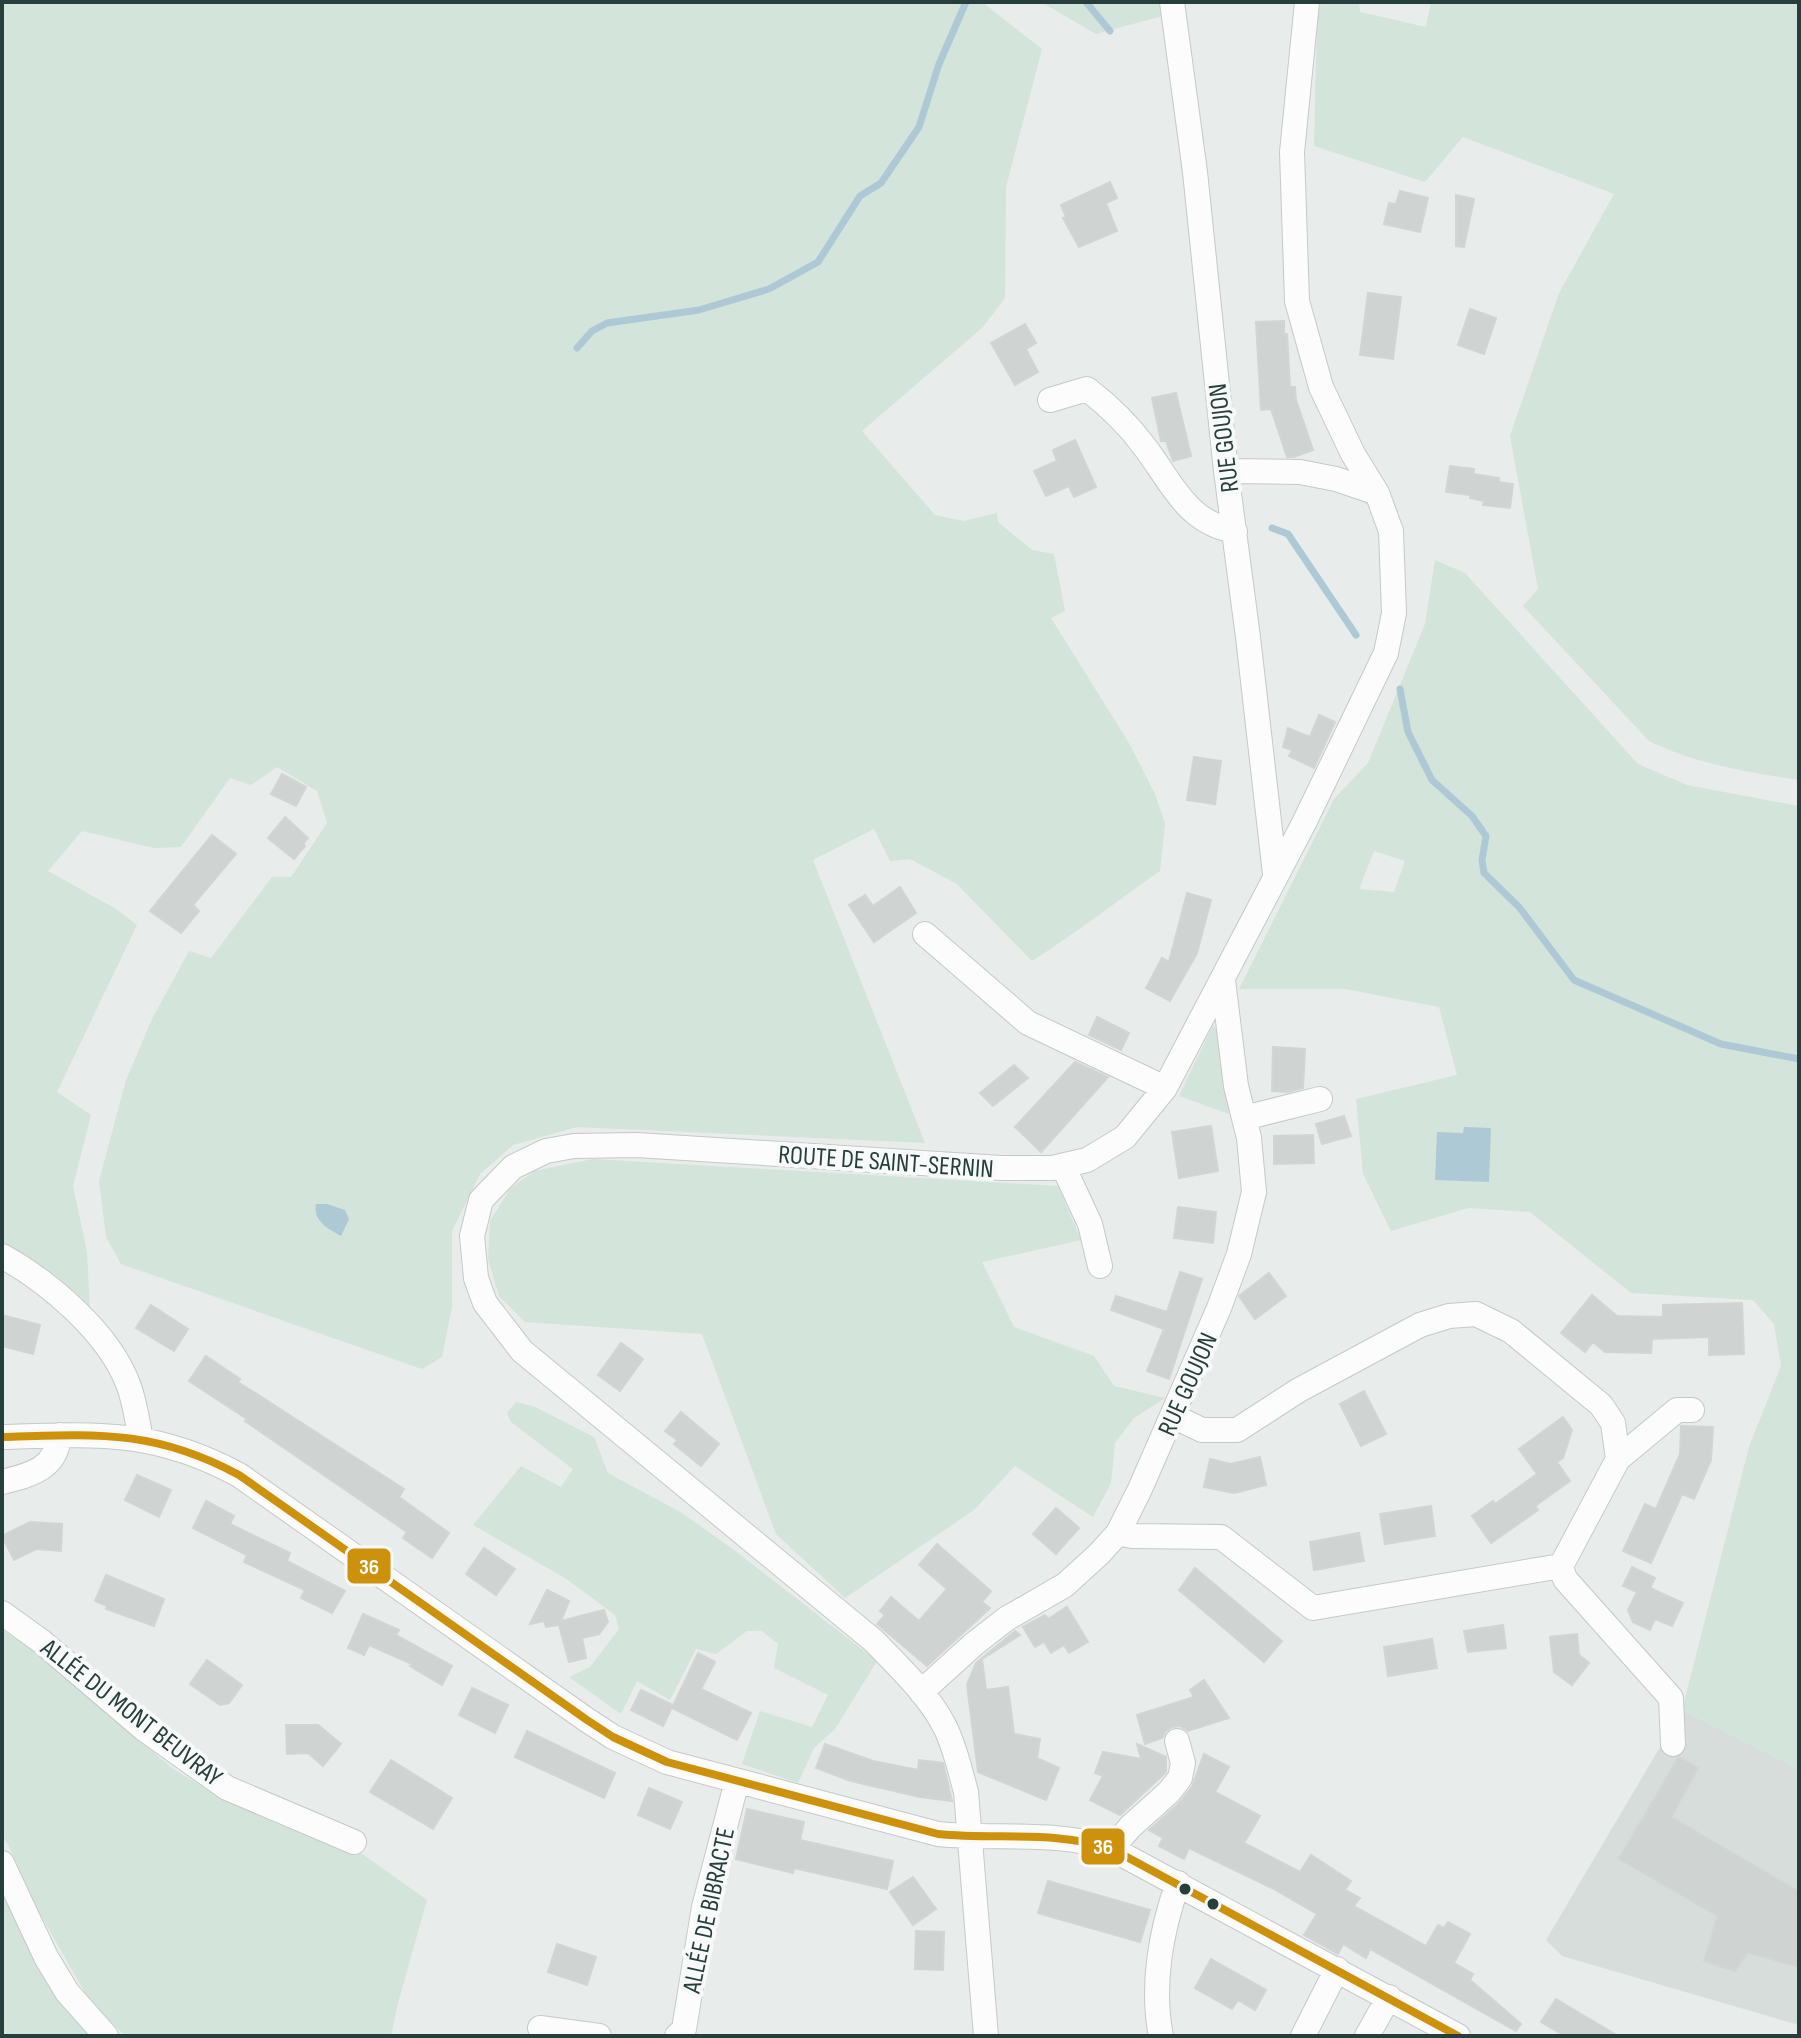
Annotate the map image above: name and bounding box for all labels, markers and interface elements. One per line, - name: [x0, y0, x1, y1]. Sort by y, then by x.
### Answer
- street label: RUE GOUJON: [1202, 382, 1247, 494]
- street label: ROUTE DE SAINT-SERNIN: [777, 1140, 995, 1185]
- street label: RUE GOUJON: [1152, 1328, 1225, 1441]
- line badge: 36: [346, 1547, 392, 1585]
- text: 36: [359, 1554, 379, 1581]
- street label: ALLÉE DU MONT BEUVRAY: [33, 1632, 228, 1794]
- street label: ALLÉE DE BIBRACTE: [677, 1825, 742, 1997]
- line badge: 36: [1080, 1827, 1126, 1866]
- text: 36: [1093, 1834, 1113, 1861]
- unlabelled marker: [1177, 1881, 1193, 1897]
- unlabelled marker: [1205, 1896, 1221, 1912]

